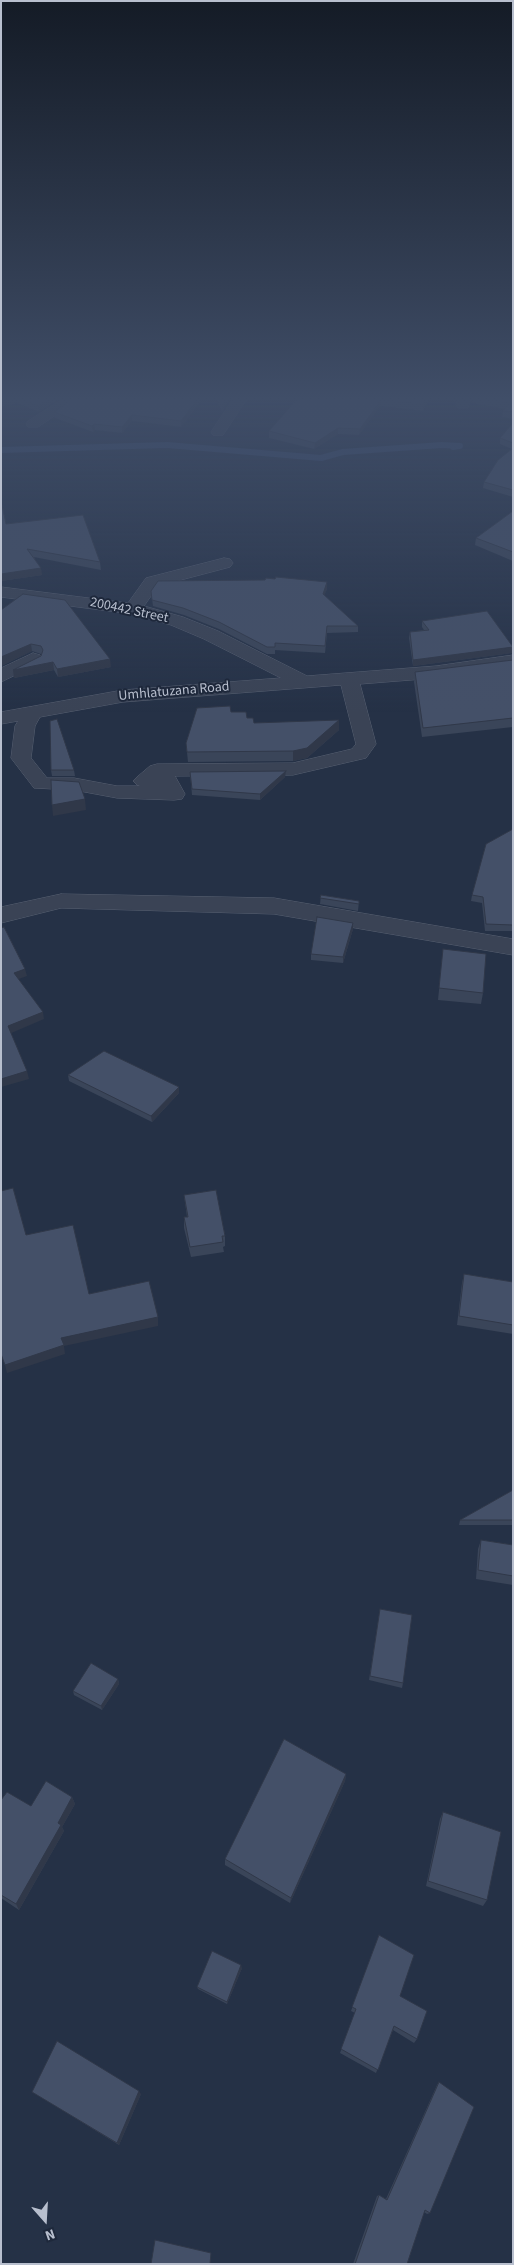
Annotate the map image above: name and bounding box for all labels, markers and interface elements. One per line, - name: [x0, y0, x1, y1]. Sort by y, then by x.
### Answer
- street label: 200442 Street: [88, 595, 170, 627]
- street label: Umhlatuzana Road: [118, 679, 230, 705]
- north arrow: [20, 2195, 70, 2245]
- text: N: [42, 2223, 58, 2245]

